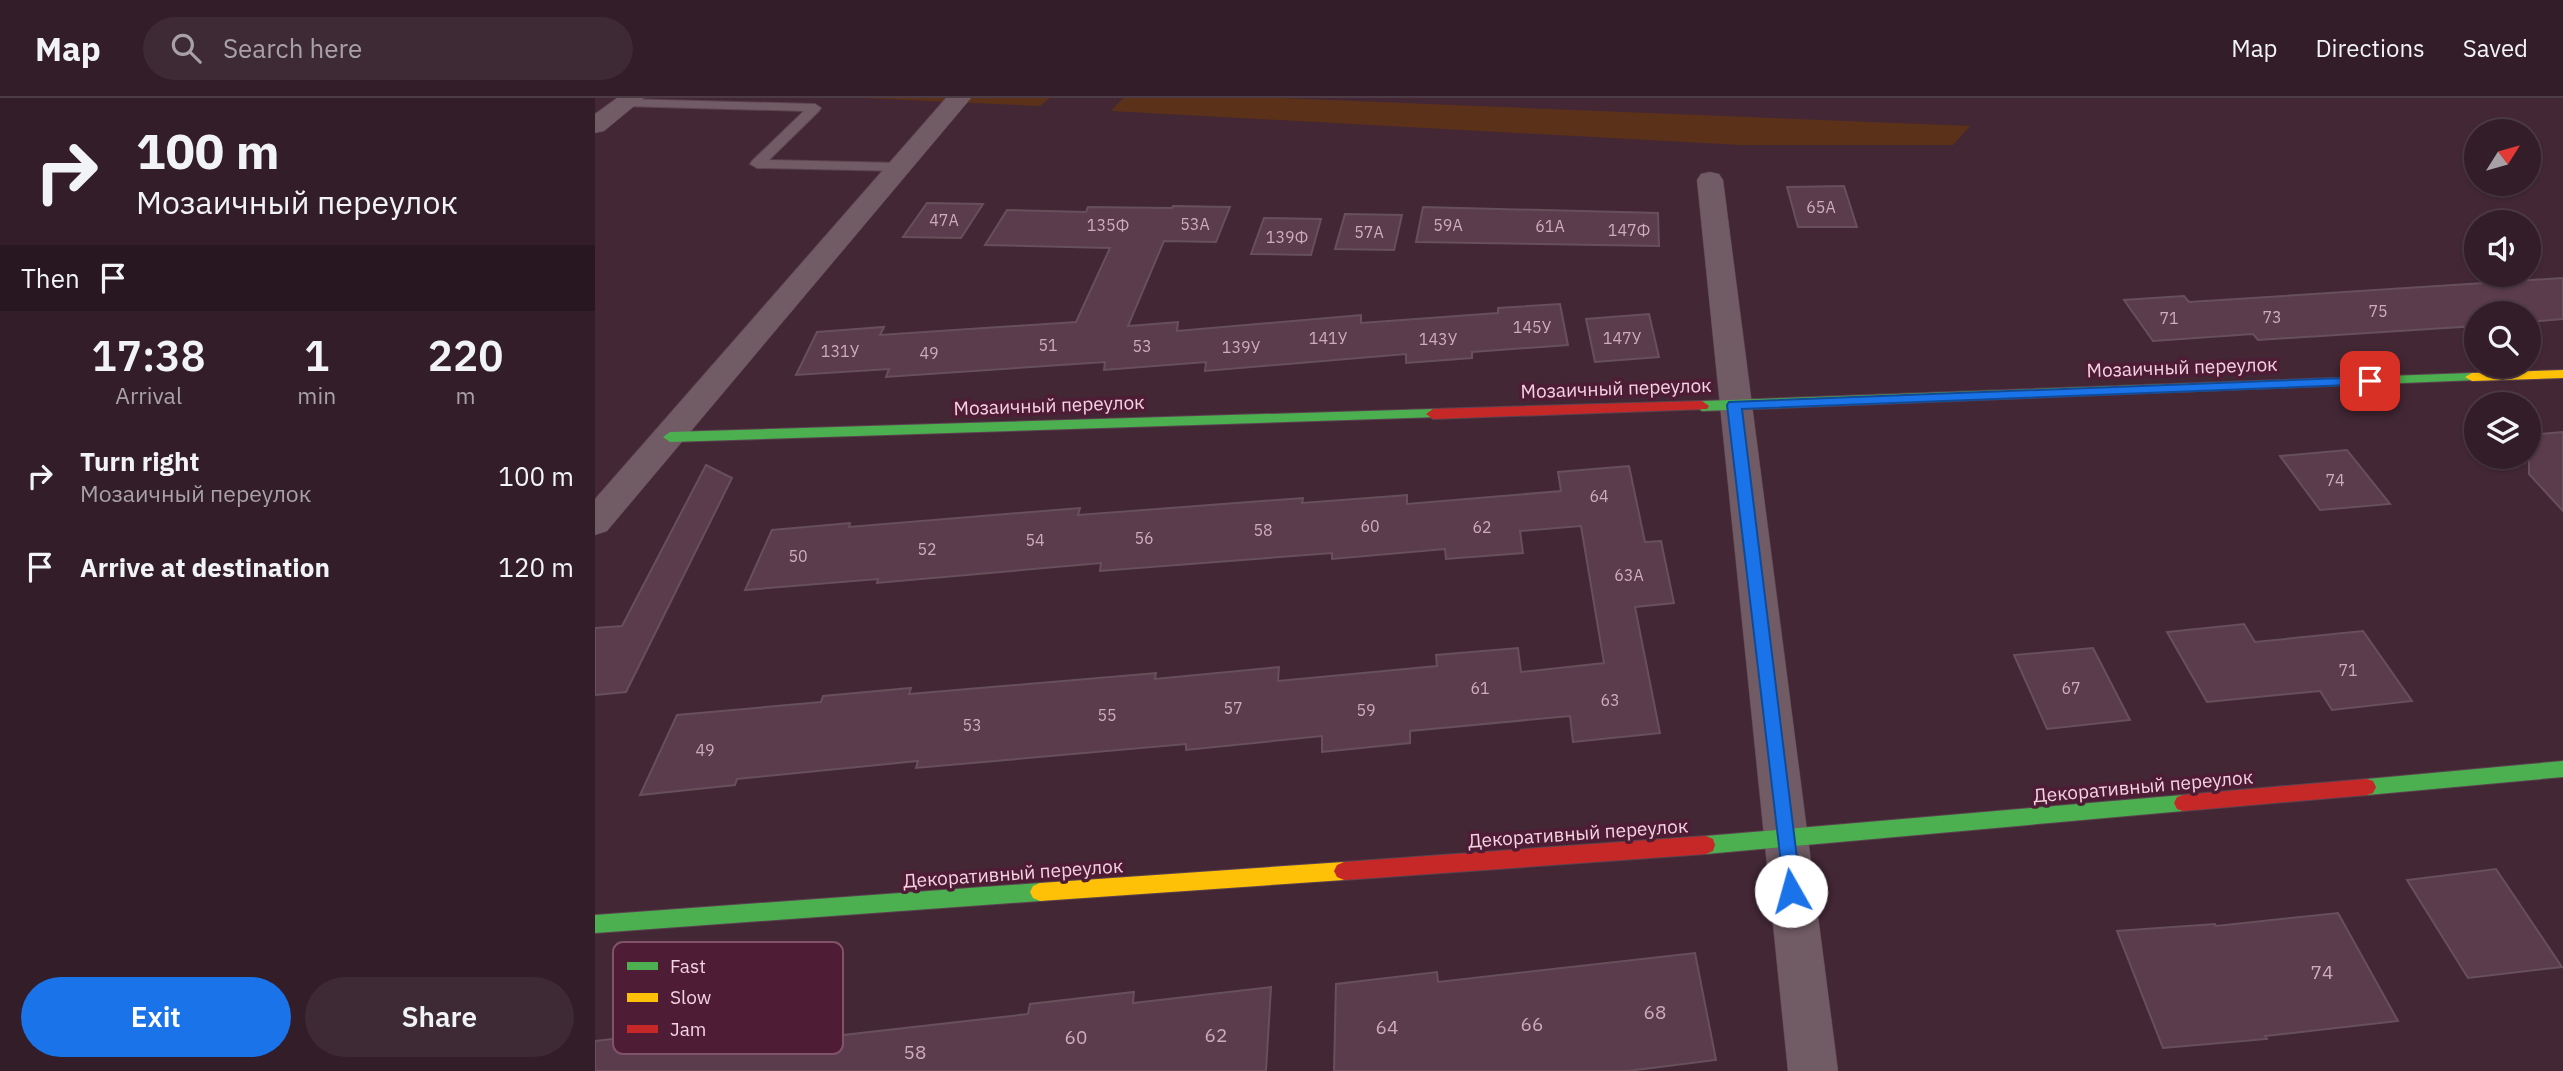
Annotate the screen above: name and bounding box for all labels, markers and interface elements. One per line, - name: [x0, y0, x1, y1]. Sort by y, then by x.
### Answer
- search box: [143, 17, 633, 80]
- text: Map: [35, 27, 101, 70]
- icon: search: [167, 29, 205, 67]
- text: Search here: [223, 31, 362, 65]
- text: Map: [2231, 32, 2277, 64]
- text: Directions: [2315, 32, 2425, 64]
- text: Saved: [2463, 32, 2528, 64]
- text: 100 m: [136, 119, 280, 182]
- north arrow: [2464, 119, 2541, 196]
- map controls: [2464, 119, 2541, 469]
- icon: right: [21, 126, 112, 217]
- text: Мозаичный переулок: [136, 181, 458, 223]
- house number: 65А: [1806, 197, 1836, 217]
- house number: 47А: [929, 210, 959, 230]
- button: sound: [2464, 210, 2541, 287]
- house number: 53А: [1180, 214, 1210, 234]
- house number: 135Ф: [1087, 215, 1129, 235]
- house number: 59А: [1433, 215, 1463, 235]
- house number: 61А: [1535, 216, 1565, 236]
- house number: 147Ф: [1608, 220, 1650, 240]
- house number: 57А: [1354, 222, 1384, 242]
- house number: 139Ф: [1266, 227, 1308, 247]
- icon: arrive: [94, 259, 132, 297]
- text: Then: [21, 261, 80, 295]
- house number: 75: [2368, 301, 2388, 321]
- button: search: [2464, 301, 2541, 378]
- house number: 73: [2262, 307, 2282, 327]
- house number: 71: [2159, 308, 2179, 328]
- house number: 145У: [1513, 317, 1552, 337]
- text: 17:38: [92, 328, 206, 383]
- text: 1: [304, 328, 329, 383]
- text: 220: [428, 328, 503, 383]
- house number: 141У: [1309, 328, 1348, 348]
- house number: 147У: [1603, 328, 1642, 348]
- house number: 143У: [1419, 329, 1458, 349]
- house number: 51: [1038, 335, 1058, 355]
- house number: 53: [1132, 336, 1152, 356]
- house number: 139У: [1222, 337, 1261, 357]
- house number: 131У: [821, 341, 860, 361]
- house number: 49: [919, 343, 939, 363]
- pin: [2340, 351, 2400, 411]
- street label: Мозаичный переулок: [2086, 352, 2278, 382]
- icon: arrive: [2351, 362, 2389, 400]
- street label: Мозаичный переулок: [1520, 373, 1712, 403]
- text: Arrival: [115, 380, 182, 410]
- text: min: [297, 380, 336, 410]
- text: m: [456, 380, 476, 410]
- street label: Мозаичный переулок: [953, 390, 1145, 420]
- button: layers: [2464, 392, 2541, 469]
- text: Turn right: [80, 444, 199, 478]
- icon: right: [21, 457, 59, 495]
- text: 100 m: [498, 459, 574, 493]
- house number: 74: [2325, 470, 2345, 490]
- text: Мозаичный переулок: [80, 478, 311, 508]
- house number: 64: [1589, 486, 1609, 506]
- house number: 60: [1360, 516, 1380, 536]
- house number: 62: [1472, 517, 1492, 537]
- house number: 58: [1253, 520, 1273, 540]
- house number: 56: [1134, 528, 1154, 548]
- house number: 54: [1025, 530, 1045, 550]
- house number: 52: [917, 539, 937, 559]
- house number: 50: [788, 546, 808, 566]
- icon: arrive: [21, 548, 59, 586]
- text: Arrive at destination: [80, 550, 330, 584]
- text: 120 m: [498, 550, 574, 584]
- house number: 63А: [1614, 565, 1644, 585]
- house number: 71: [2338, 660, 2358, 680]
- house number: 61: [1470, 678, 1490, 698]
- house number: 67: [2061, 678, 2081, 698]
- house number: 63: [1600, 690, 1620, 710]
- house number: 57: [1223, 698, 1243, 718]
- house number: 59: [1356, 700, 1376, 720]
- house number: 55: [1097, 705, 1117, 725]
- house number: 53: [962, 715, 982, 735]
- house number: 49: [695, 740, 715, 760]
- street label: Декоративный переулок: [2032, 764, 2254, 808]
- street label: Декоративный переулок: [1467, 813, 1689, 853]
- street label: Декоративный переулок: [902, 853, 1124, 893]
- position arrow: [1754, 854, 1828, 928]
- legend: [613, 942, 843, 1054]
- text: Fast: [670, 954, 706, 978]
- house number: 74: [2311, 960, 2333, 984]
- button: Exit: [21, 977, 291, 1057]
- button: Share: [305, 977, 574, 1057]
- text: Slow: [670, 985, 711, 1009]
- house number: 68: [1644, 1000, 1666, 1024]
- house number: 66: [1521, 1012, 1543, 1036]
- house number: 64: [1376, 1015, 1398, 1039]
- text: Jam: [670, 1017, 706, 1041]
- house number: 62: [1205, 1023, 1227, 1047]
- house number: 60: [1065, 1025, 1087, 1049]
- house number: 58: [904, 1040, 926, 1064]

